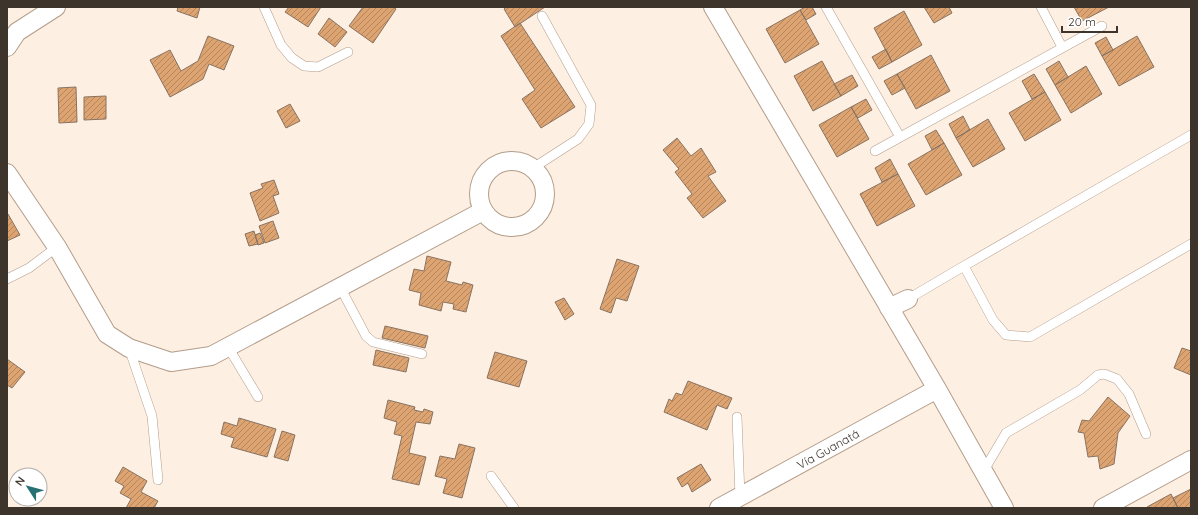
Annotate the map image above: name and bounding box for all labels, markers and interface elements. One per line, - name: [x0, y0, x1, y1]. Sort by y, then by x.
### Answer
- scale bar: [1062, 8, 1117, 34]
- text: 20 m: [1068, 14, 1096, 29]
- street label: Vía Guanatá: [794, 426, 862, 472]
- north arrow: [8, 467, 48, 507]
- text: N: [12, 474, 28, 489]

